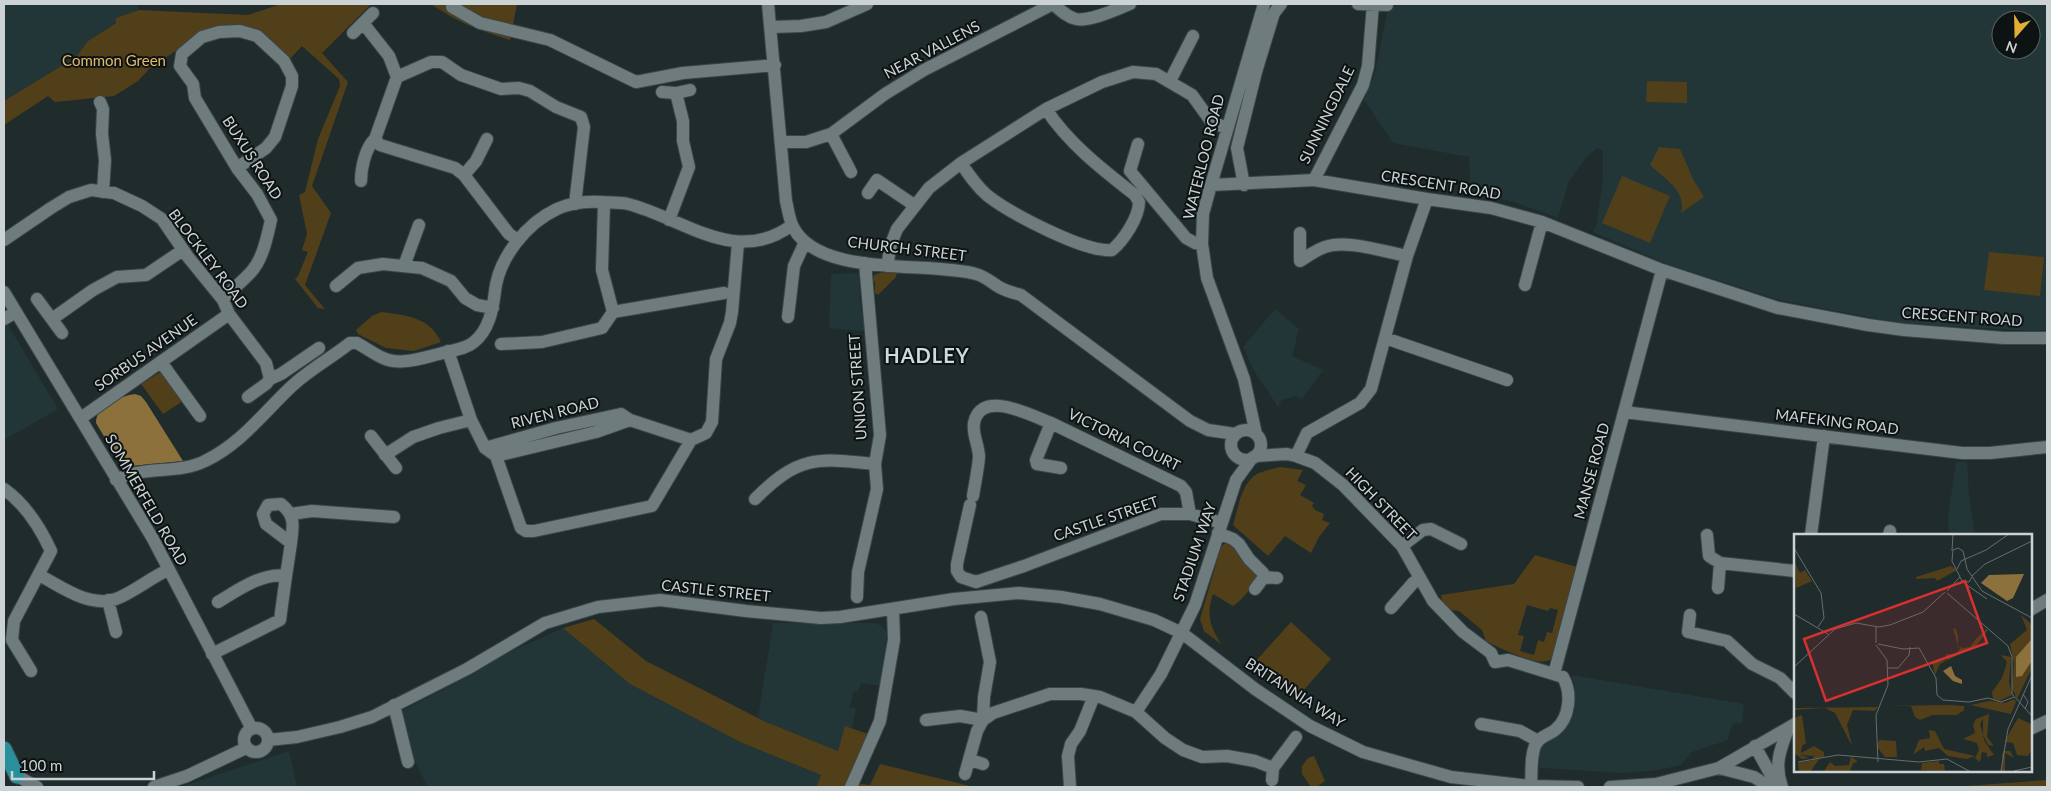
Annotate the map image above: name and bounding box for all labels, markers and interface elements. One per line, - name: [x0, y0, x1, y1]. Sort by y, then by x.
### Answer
- north arrow: [1991, 10, 2041, 60]
- street label: NEAR VALLENS: [880, 16, 983, 82]
- text: N: [2003, 38, 2019, 58]
- park label: Common Green: [62, 51, 166, 69]
- street label: SUNNINGDALE: [1295, 63, 1357, 166]
- street label: WATERLOO ROAD: [1179, 92, 1227, 221]
- street label: BUXUS ROAD: [219, 112, 287, 203]
- street label: CRESCENT ROAD: [1380, 166, 1502, 202]
- street label: BLOCKLEY ROAD: [165, 205, 252, 312]
- street label: CHURCH STREET: [847, 232, 968, 264]
- street label: CRESCENT ROAD: [1901, 303, 2023, 329]
- street label: SORBUS AVENUE: [91, 310, 200, 394]
- street label: UNION STREET: [844, 333, 870, 441]
- district label: HADLEY: [884, 343, 970, 367]
- street label: RIVEN ROAD: [509, 392, 601, 432]
- street label: VICTORIA COURT: [1065, 404, 1184, 474]
- street label: MAFEKING ROAD: [1774, 405, 1900, 438]
- street label: MANSE ROAD: [1570, 421, 1613, 521]
- street label: SOMMERFELD ROAD: [102, 431, 192, 568]
- street label: HIGH STREET: [1342, 463, 1421, 544]
- street label: CASTLE STREET: [1051, 492, 1161, 544]
- street label: STADIUM WAY: [1169, 499, 1220, 604]
- inset map: [1794, 534, 2031, 771]
- street label: CASTLE STREET: [660, 575, 772, 605]
- street label: BRITANNIA WAY: [1242, 653, 1349, 731]
- scale bar: [12, 748, 155, 780]
- text: 100 m: [20, 756, 62, 774]

